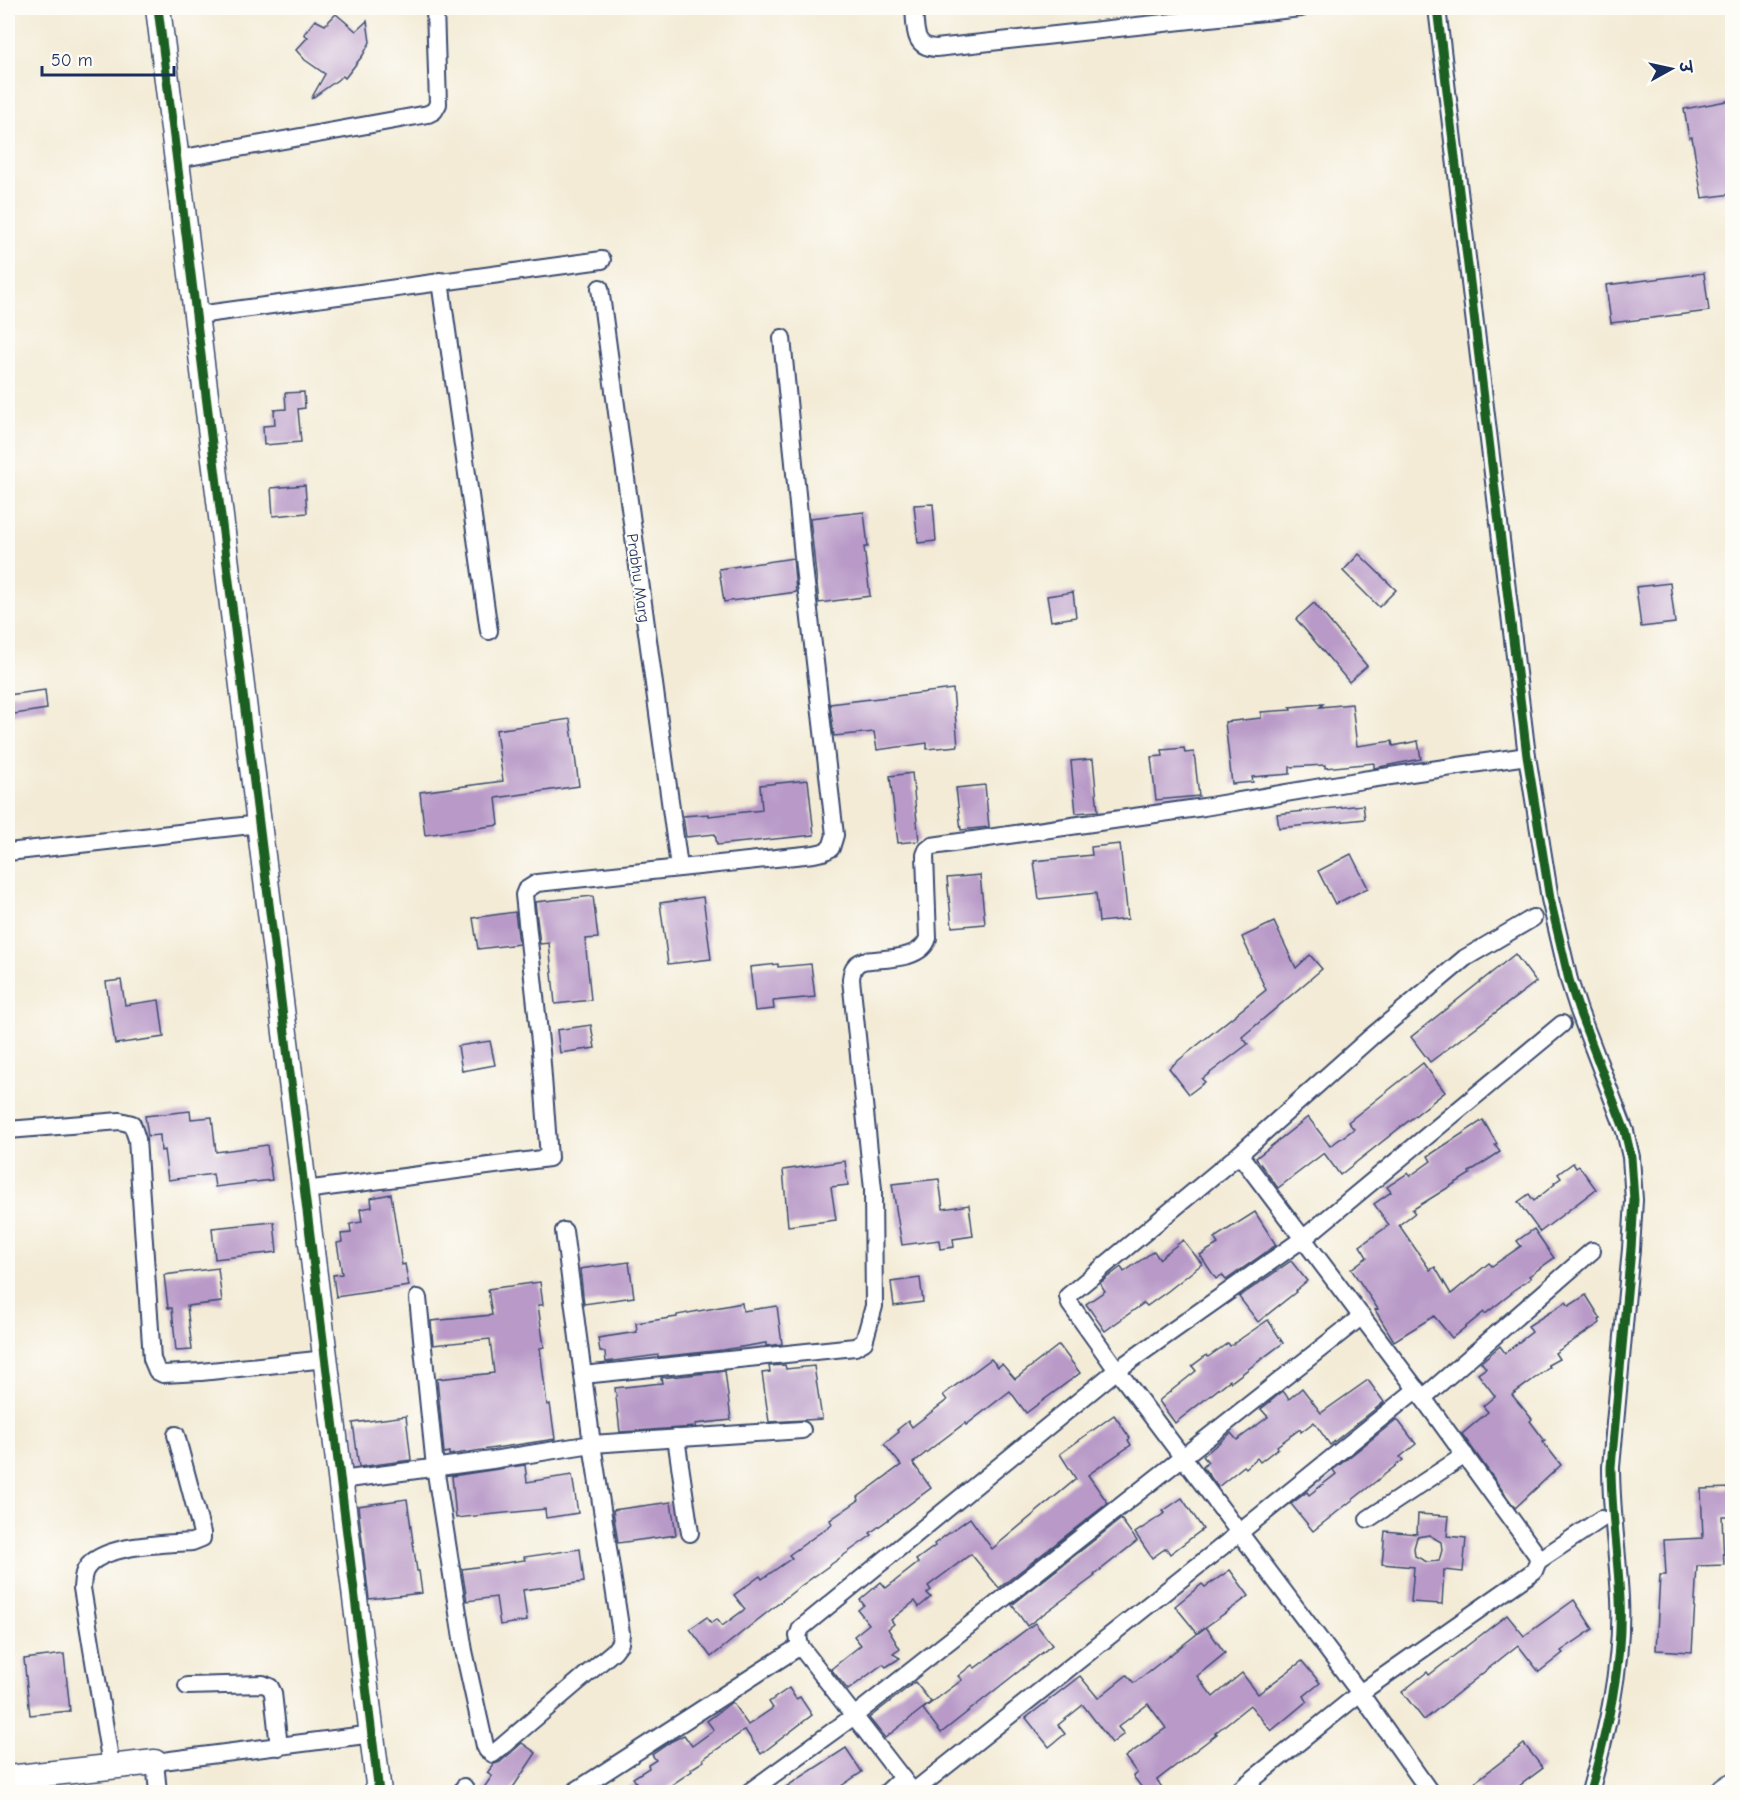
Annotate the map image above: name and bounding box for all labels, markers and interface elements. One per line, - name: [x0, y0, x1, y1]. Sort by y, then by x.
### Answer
- scale bar: [42, 39, 174, 77]
- north arrow: [1641, 39, 1701, 99]
- text: 50 m: [51, 50, 93, 71]
- text: उ: [1675, 59, 1695, 75]
- street label: Prabhu Marg: [623, 532, 653, 624]

